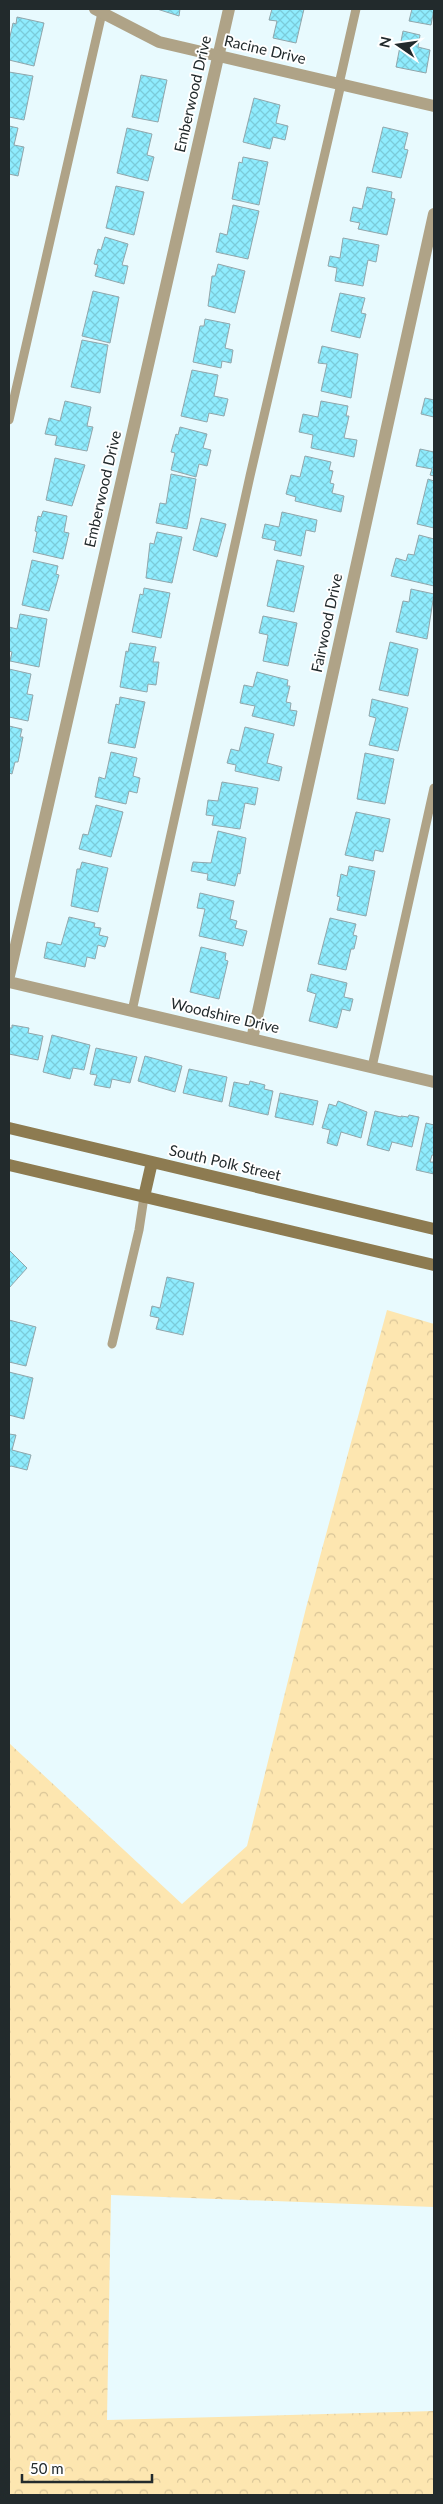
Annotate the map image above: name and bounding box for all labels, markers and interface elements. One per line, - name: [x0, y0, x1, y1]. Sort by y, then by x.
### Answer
- north arrow: [373, 20, 423, 70]
- street label: Racine Drive: [223, 31, 308, 67]
- street label: Emberwood Drive: [170, 34, 214, 154]
- text: N: [375, 35, 394, 49]
- street label: Emberwood Drive: [80, 429, 124, 549]
- street label: Fairwood Drive: [307, 572, 345, 674]
- street label: Woodshire Drive: [169, 994, 282, 1036]
- street label: South Polk Street: [168, 1140, 283, 1184]
- scale bar: [22, 2452, 152, 2484]
- text: 50 m: [30, 2459, 64, 2477]

